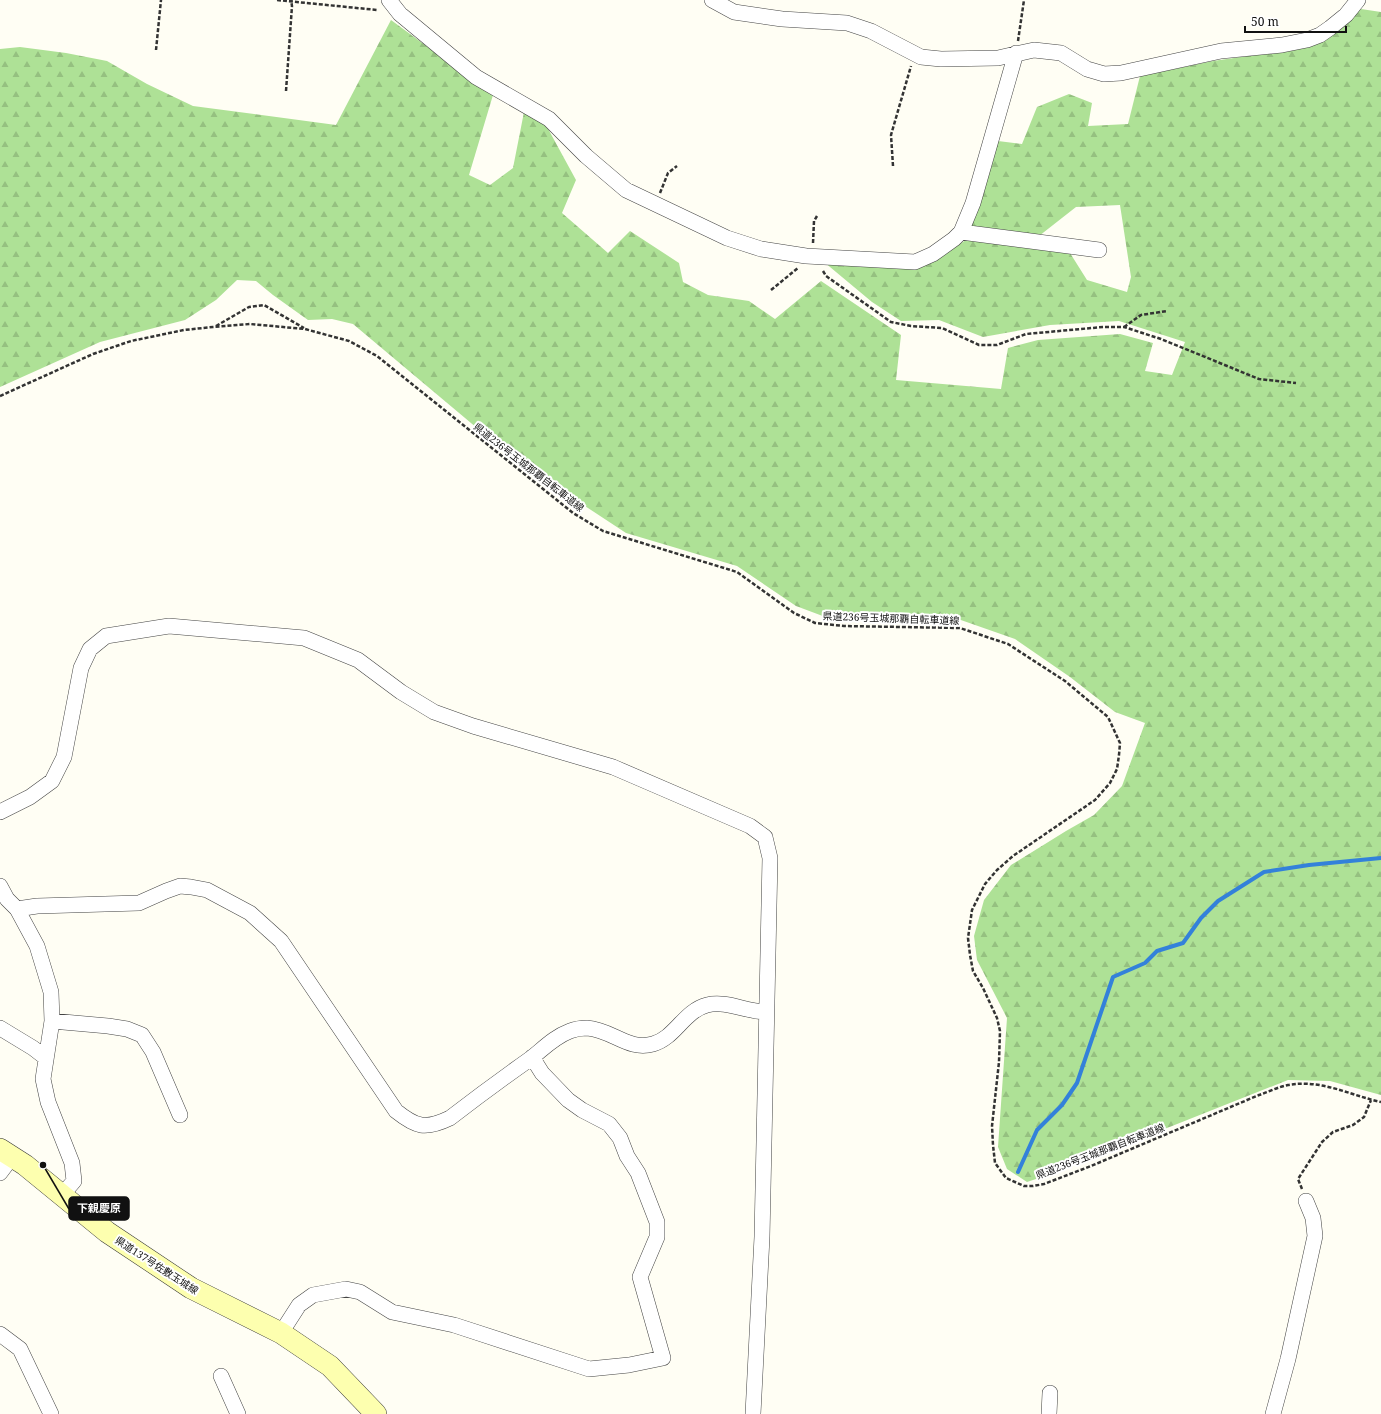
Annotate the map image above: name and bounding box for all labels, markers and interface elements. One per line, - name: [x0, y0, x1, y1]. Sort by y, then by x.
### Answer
- scale bar: [1245, 8, 1346, 34]
- text: 50 m: [1251, 13, 1279, 30]
- street label: 県道236号玉城那覇自転車道線: [471, 419, 587, 515]
- street label: 県道236号玉城那覇自転車道線: [822, 609, 960, 627]
- street label: 県道236号玉城那覇自転車道線: [1034, 1120, 1166, 1182]
- callout: 下親慶原: [69, 1197, 129, 1220]
- text: 下親慶原: [77, 1200, 121, 1215]
- street label: 県道137号佐敷玉城線: [113, 1233, 201, 1297]

